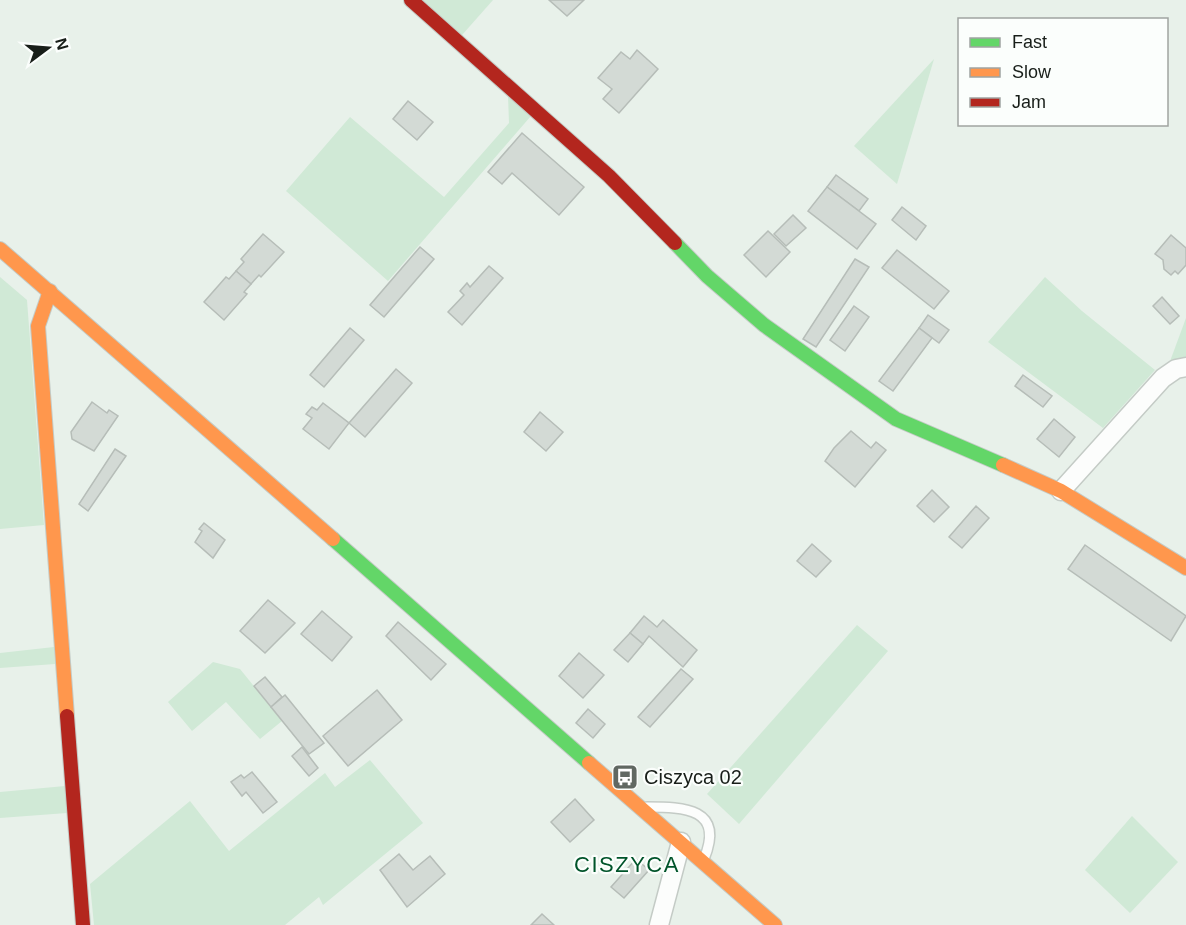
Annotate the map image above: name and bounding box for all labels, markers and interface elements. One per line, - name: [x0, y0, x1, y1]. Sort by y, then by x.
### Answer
- north arrow: [18, 18, 78, 78]
- legend: [958, 18, 1168, 126]
- text: Fast: [1012, 32, 1047, 52]
- text: N: [52, 36, 72, 52]
- text: Slow: [1012, 62, 1052, 82]
- text: Jam: [1012, 92, 1046, 112]
- bus stop icon: Ciszyca 02: [610, 762, 640, 792]
- place label: Ciszyca 02: [644, 766, 742, 788]
- district label: CISZYCA: [574, 852, 680, 877]

